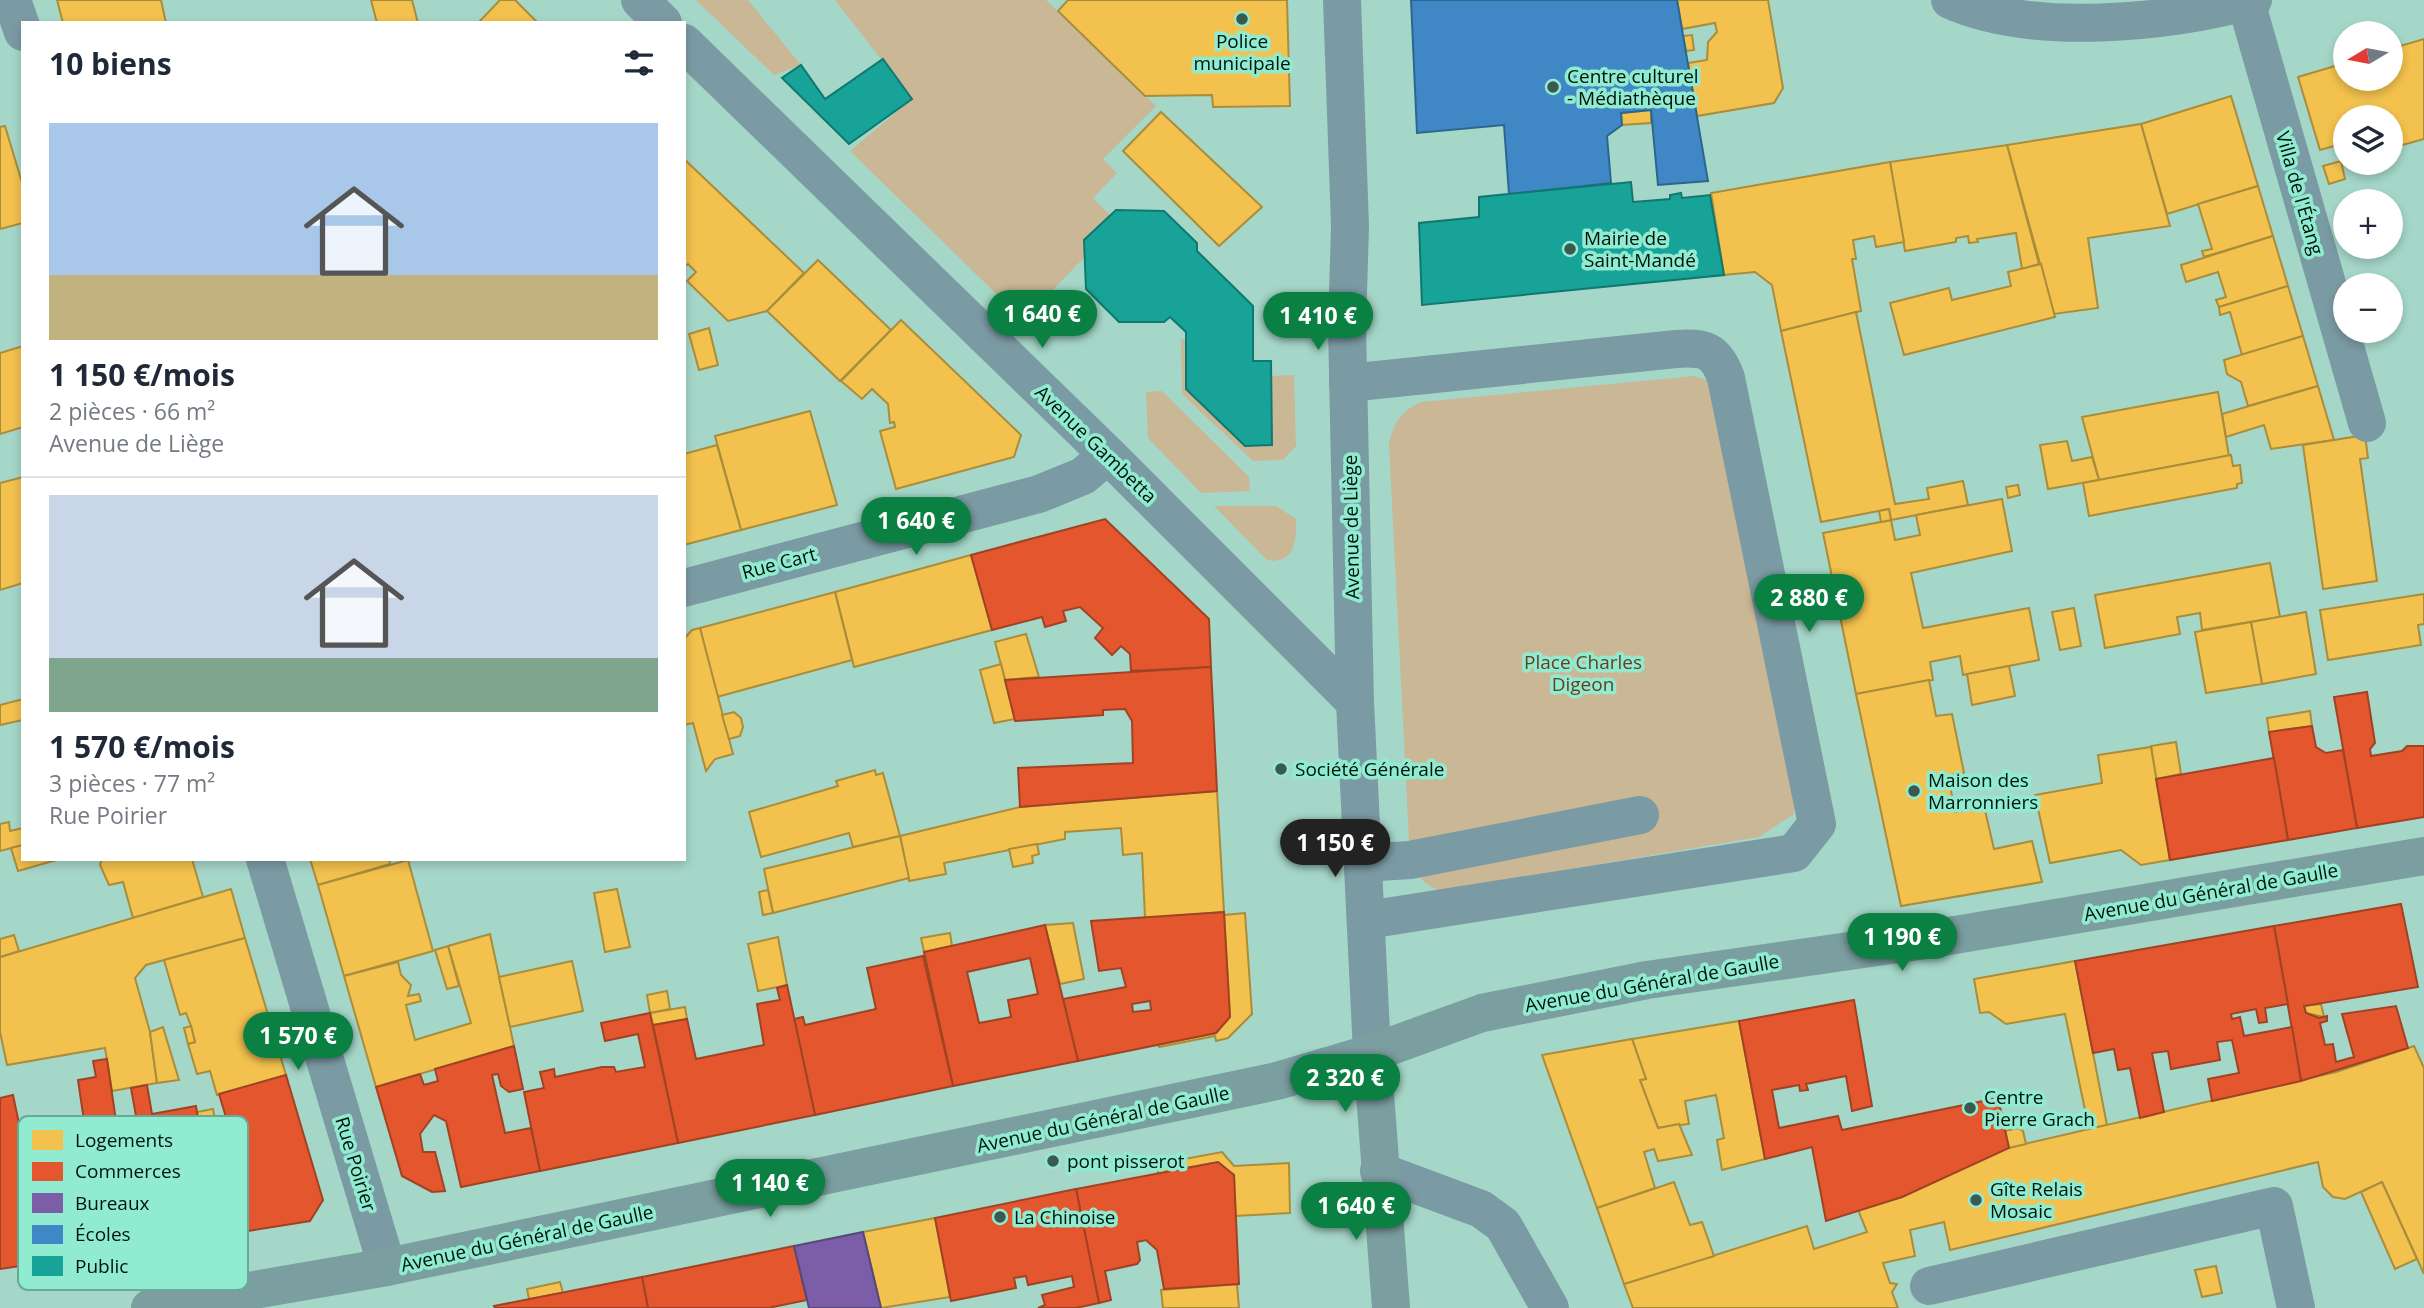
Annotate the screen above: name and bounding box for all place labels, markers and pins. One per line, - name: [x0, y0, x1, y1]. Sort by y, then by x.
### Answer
- marker: Police municipale: [1234, 11, 1250, 27]
- place label: Police municipale: [1193, 28, 1291, 76]
- place label: Centre culturel - Médiathèque: [1567, 63, 1699, 111]
- marker: Centre culturel - Médiathèque: [1545, 79, 1561, 95]
- place label: Mairie de Saint-Mandé: [1584, 225, 1696, 273]
- marker: Mairie de Saint-Mandé: [1562, 241, 1578, 257]
- pin: 1 640 €: [977, 290, 1107, 350]
- pin: 1 410 €: [1253, 292, 1383, 352]
- pin: 1 640 €: [851, 498, 981, 557]
- pin: 2 880 €: [1744, 574, 1874, 634]
- place label: Société Générale: [1295, 756, 1444, 782]
- marker: Société Générale: [1273, 761, 1289, 777]
- place label: Maison des Marronniers: [1928, 767, 2038, 815]
- marker: Maison des Marronniers: [1906, 783, 1922, 799]
- pin: 1 150 €: [1270, 820, 1400, 879]
- pin: 1 190 €: [1837, 914, 1967, 973]
- pin: 1 570 €: [233, 1012, 363, 1072]
- pin: 2 320 €: [1280, 1054, 1410, 1114]
- place label: Centre Pierre Grach: [1984, 1084, 2095, 1132]
- marker: Centre Pierre Grach: [1962, 1100, 1978, 1116]
- place label: pont pisserot: [1067, 1148, 1185, 1174]
- marker: pont pisserot: [1045, 1153, 1061, 1169]
- pin: 1 140 €: [705, 1160, 835, 1219]
- place label: Gîte Relais Mosaic: [1990, 1176, 2083, 1224]
- pin: 1 640 €: [1291, 1182, 1421, 1242]
- marker: Gîte Relais Mosaic: [1968, 1192, 1984, 1208]
- place label: La Chinoise: [1014, 1204, 1115, 1230]
- marker: La Chinoise: [992, 1209, 1008, 1225]

